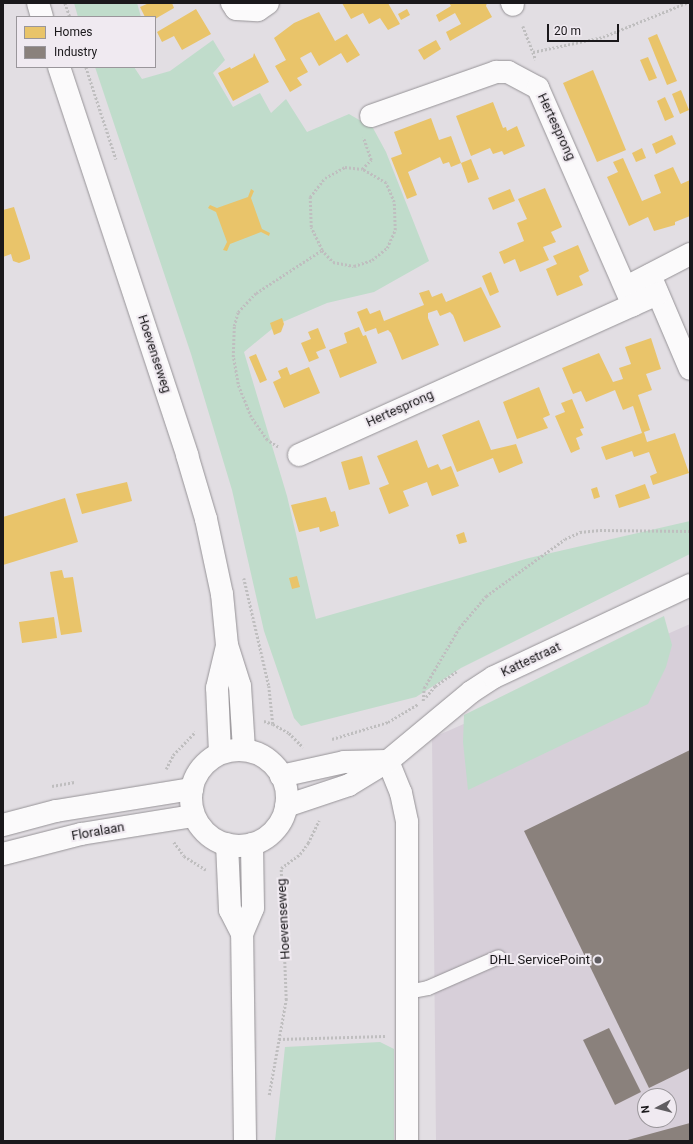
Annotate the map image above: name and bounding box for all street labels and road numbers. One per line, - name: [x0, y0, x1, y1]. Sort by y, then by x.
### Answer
- street label: Hertesprong: [534, 91, 578, 163]
- street label: Hoevenseweg: [134, 313, 174, 395]
- street label: Hertesprong: [364, 387, 436, 431]
- street label: Kattestraat: [499, 639, 563, 681]
- street label: Floralaan: [70, 820, 126, 844]
- street label: Hoevenseweg: [274, 878, 294, 960]

